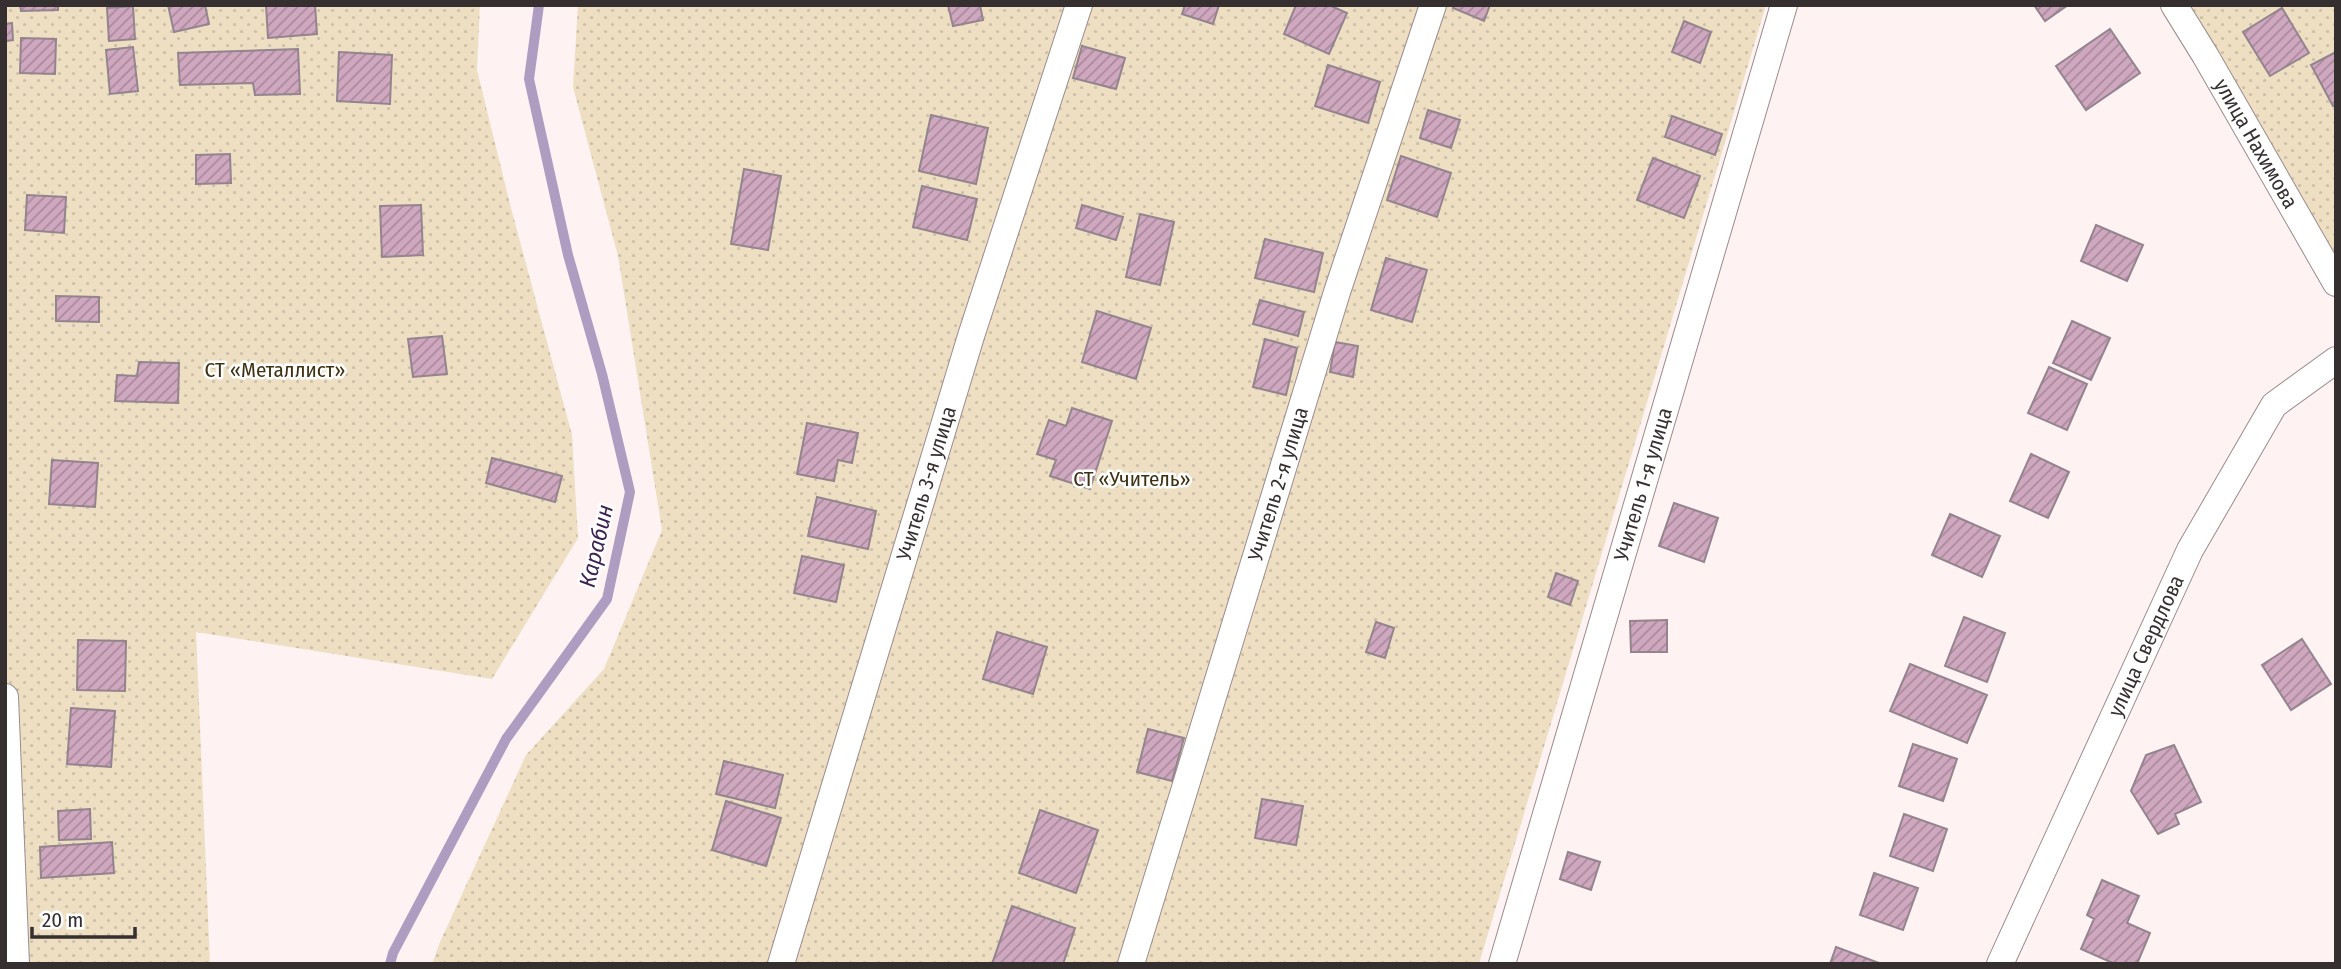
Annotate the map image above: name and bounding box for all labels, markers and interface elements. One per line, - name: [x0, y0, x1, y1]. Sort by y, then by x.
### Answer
- street label: улица Нахимова: [2208, 74, 2303, 213]
- park label: СТ «Металлист»: [205, 357, 345, 383]
- street label: Учитель 3-я улица: [890, 403, 962, 565]
- street label: Учитель 2-я улица: [1242, 404, 1314, 565]
- street label: Учитель 1-я улица: [1608, 405, 1678, 565]
- park label: СТ «Учитель»: [1073, 466, 1191, 492]
- water label: Карабин: [573, 502, 619, 590]
- street label: улица Свердлова: [2102, 571, 2190, 721]
- scale bar: [32, 895, 135, 939]
- text: 20 m: [42, 907, 83, 933]

